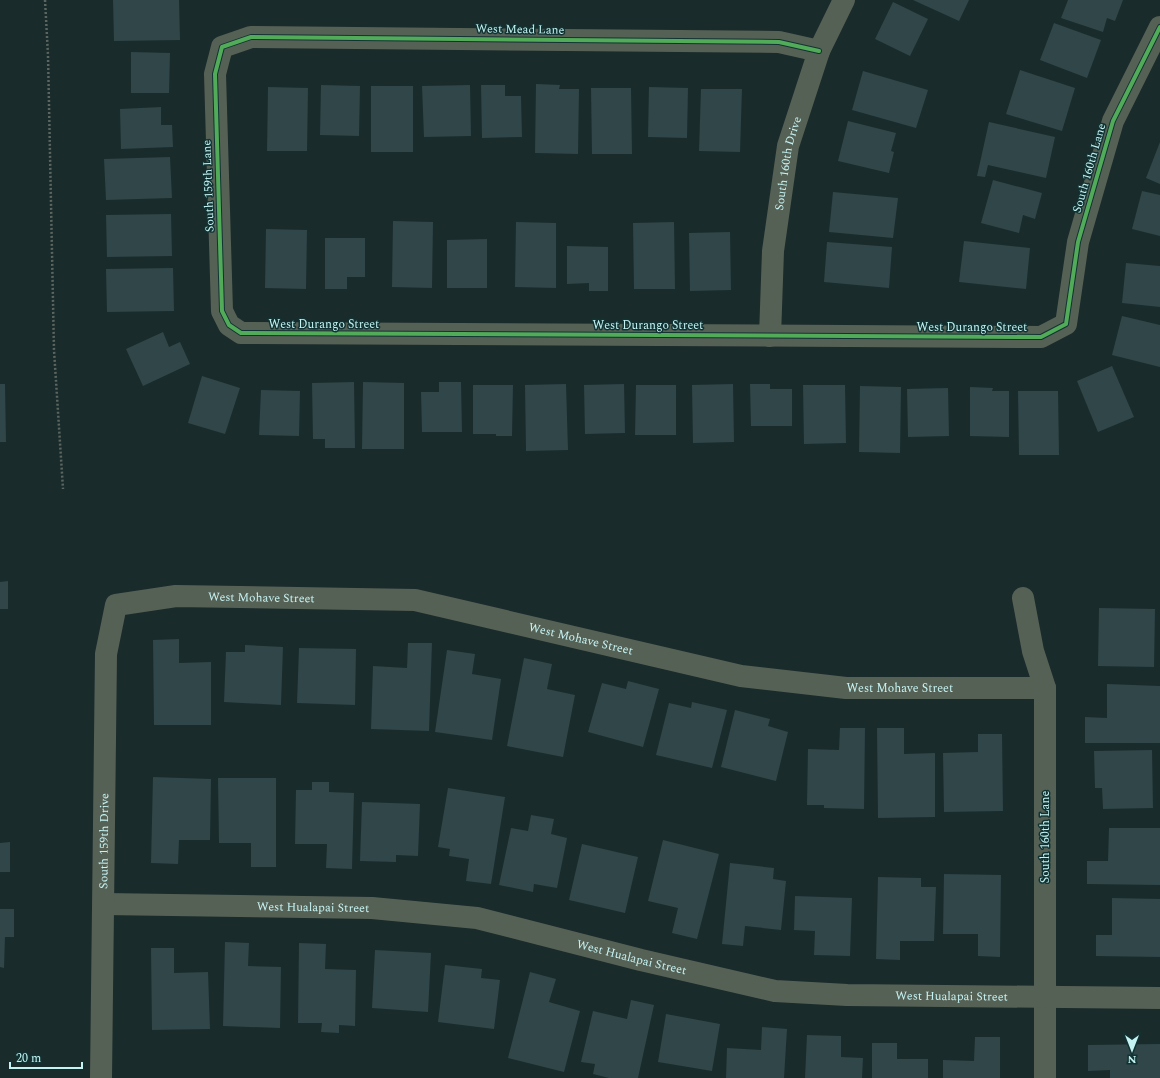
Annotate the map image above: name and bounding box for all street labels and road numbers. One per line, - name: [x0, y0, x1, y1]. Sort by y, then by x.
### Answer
- street label: West Mead Lane: [475, 19, 565, 40]
- street label: South 160th Drive: [770, 114, 807, 212]
- street label: South 160th Lane: [1068, 121, 1111, 215]
- street label: South 159th Lane: [197, 139, 220, 233]
- street label: West Durango Street: [269, 315, 379, 334]
- street label: West Durango Street: [593, 316, 703, 335]
- street label: West Durango Street: [917, 318, 1027, 337]
- street label: West Mohave Street: [208, 588, 315, 608]
- street label: West Mohave Street: [527, 618, 635, 660]
- street label: West Mohave Street: [847, 679, 953, 698]
- street label: South 160th Lane: [1036, 791, 1055, 883]
- street label: South 159th Drive: [94, 793, 114, 889]
- street label: West Hualapai Street: [257, 897, 369, 918]
- street label: West Hualapai Street: [575, 935, 688, 980]
- street label: West Hualapai Street: [895, 986, 1008, 1007]

